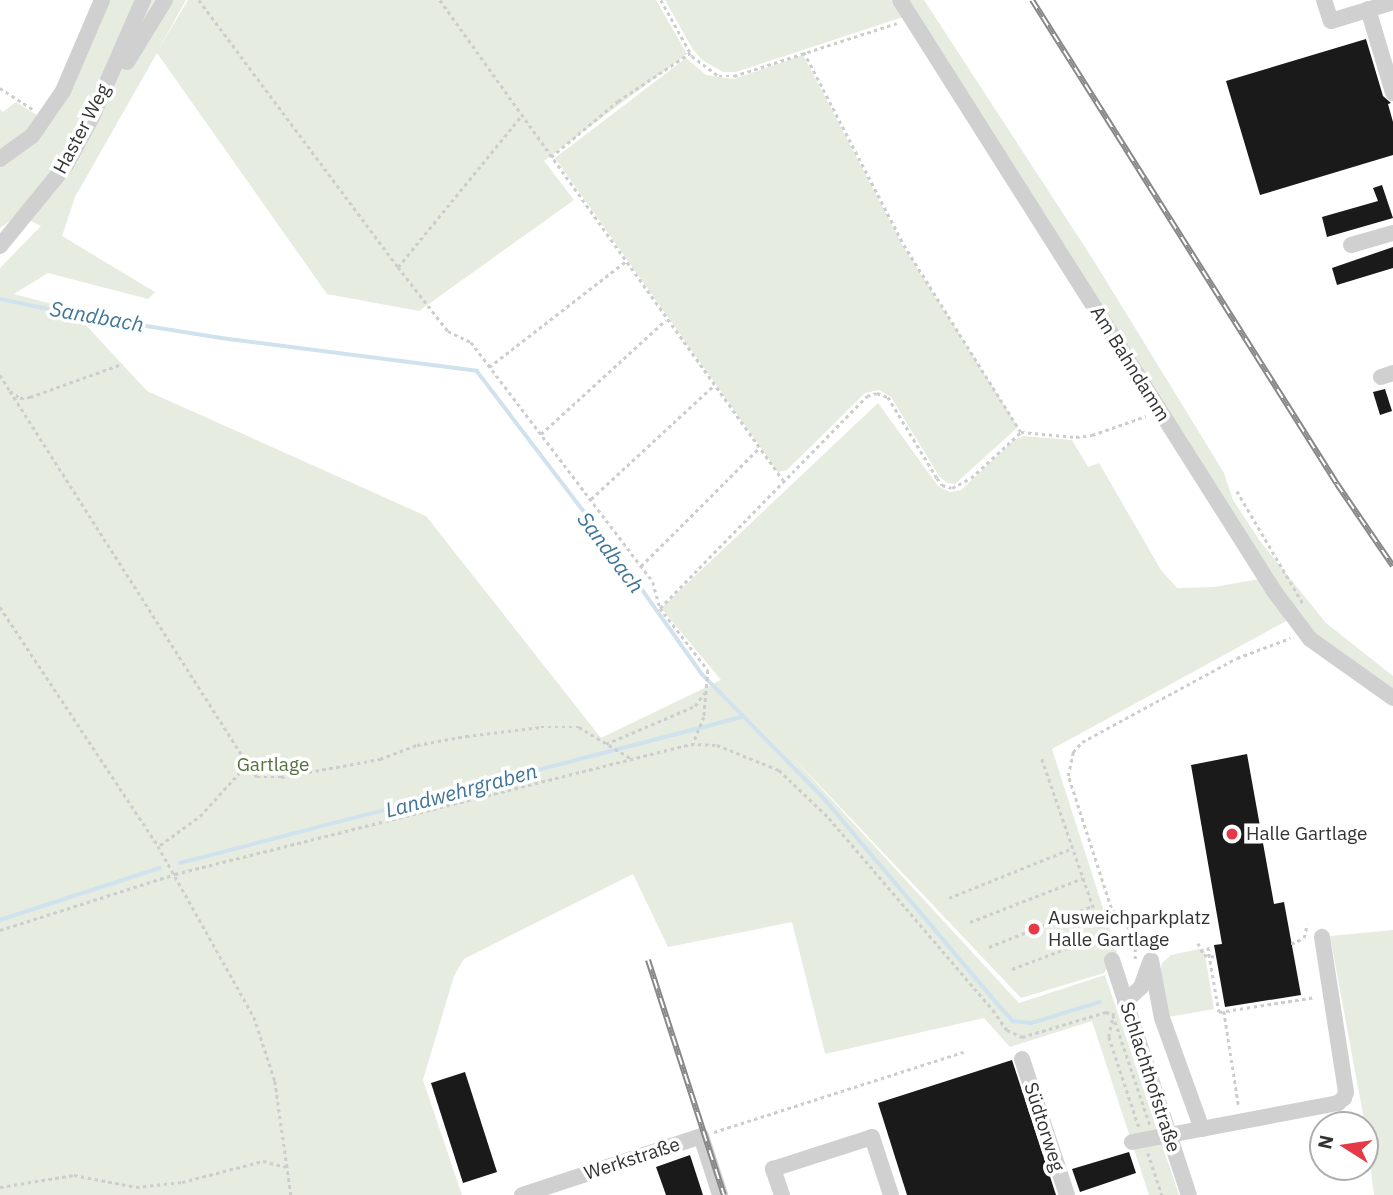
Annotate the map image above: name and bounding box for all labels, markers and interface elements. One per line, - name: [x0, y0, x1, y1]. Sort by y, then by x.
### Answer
- street label: Haster Weg: [49, 80, 115, 178]
- water label: Sandbach: [48, 295, 146, 337]
- street label: Am Bahndamm: [1085, 302, 1175, 426]
- water label: Sandbach: [572, 507, 650, 597]
- park label: Gartlage: [237, 754, 309, 776]
- water label: Landwehrgraben: [382, 758, 540, 822]
- place label: Halle Gartlage: [1246, 823, 1367, 845]
- marker: Halle Gartlage: [1224, 826, 1240, 842]
- place label: Ausweichparkplatz Halle Gartlage: [1048, 907, 1210, 951]
- marker: Ausweichparkplatz Halle Gartlage: [1026, 921, 1042, 937]
- street label: Schlachthofstraße: [1115, 999, 1185, 1155]
- street label: Südtorweg: [1019, 1080, 1069, 1174]
- north arrow: [1309, 1111, 1379, 1181]
- street label: Werkstraße: [581, 1133, 683, 1185]
- text: N: [1312, 1133, 1339, 1151]

